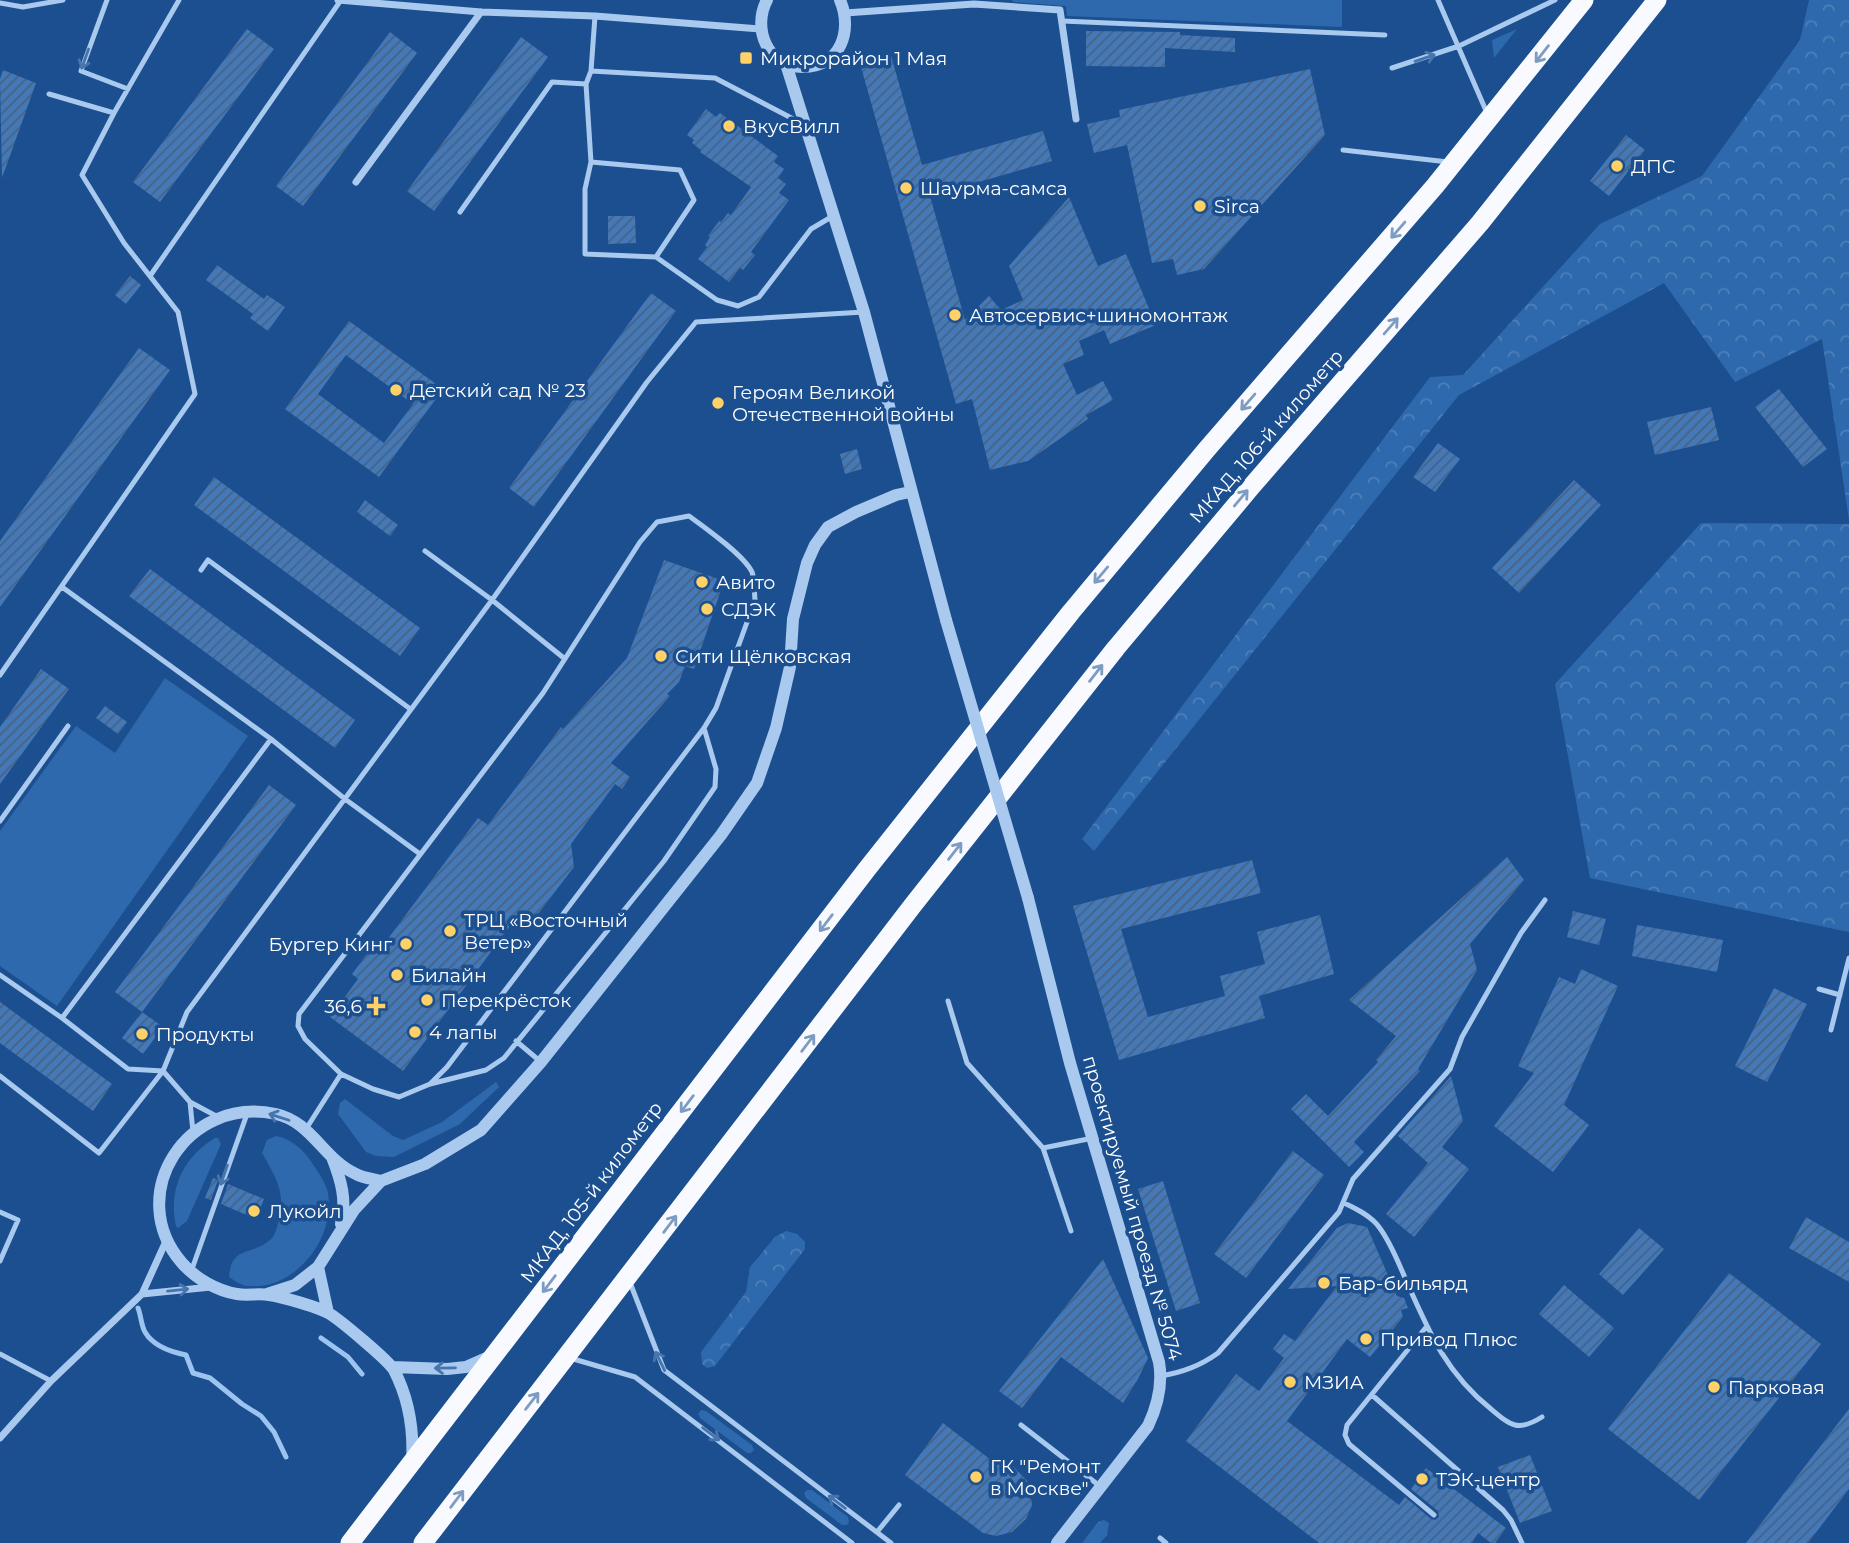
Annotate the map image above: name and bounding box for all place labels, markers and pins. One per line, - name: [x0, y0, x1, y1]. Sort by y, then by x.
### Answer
- place label: Микрорайон 1 Мая: [760, 47, 947, 70]
- marker: Микрорайон 1 Мая: [738, 50, 754, 66]
- place label: ВкусВилл: [743, 115, 840, 138]
- marker: ВкусВилл: [721, 118, 737, 134]
- place label: ДПС: [1631, 155, 1675, 178]
- marker: ДПС: [1609, 158, 1625, 174]
- place label: Шаурма-самса: [920, 177, 1068, 200]
- marker: Шаурма-самса: [898, 180, 914, 196]
- place label: Sirca: [1214, 195, 1260, 218]
- marker: Sirca: [1192, 198, 1208, 214]
- place label: Автосервис+шиномонтаж: [969, 304, 1228, 327]
- marker: Автосервис+шиномонтаж: [947, 307, 963, 323]
- place label: Детский сад № 23: [410, 379, 586, 402]
- place label: Героям Великой Отечественной войны: [732, 381, 954, 426]
- marker: Детский сад № 23: [388, 382, 404, 398]
- marker: Героям Великой Отечественной войны: [710, 395, 726, 411]
- place label: Авито: [716, 571, 775, 594]
- marker: Авито: [694, 574, 710, 590]
- place label: СДЭК: [721, 598, 776, 621]
- marker: СДЭК: [699, 601, 715, 617]
- place label: Сити Щёлковская: [675, 645, 852, 668]
- marker: Сити Щёлковская: [653, 648, 669, 664]
- place label: ТРЦ «Восточный Ветер»: [464, 909, 628, 954]
- marker: ТРЦ «Восточный Ветер»: [442, 923, 458, 939]
- place label: Бургер Кинг: [268, 933, 392, 956]
- marker: Бургер Кинг: [398, 936, 414, 952]
- place label: Билайн: [411, 964, 487, 987]
- marker: Билайн: [389, 967, 405, 983]
- place label: Перекрёсток: [441, 989, 571, 1012]
- marker: Перекрёсток: [419, 992, 435, 1008]
- place label: 36,6: [324, 995, 362, 1018]
- marker: 36,6: [368, 998, 384, 1014]
- place label: 4 лапы: [429, 1021, 497, 1044]
- place label: Продукты: [156, 1023, 254, 1046]
- marker: 4 лапы: [407, 1024, 423, 1040]
- marker: Продукты: [134, 1026, 150, 1042]
- place label: Лукойл: [268, 1200, 341, 1223]
- marker: Лукойл: [246, 1203, 262, 1219]
- place label: Бар-бильярд: [1338, 1272, 1468, 1295]
- marker: Бар-бильярд: [1316, 1275, 1332, 1291]
- place label: Привод Плюс: [1380, 1328, 1518, 1351]
- marker: Привод Плюс: [1358, 1331, 1374, 1347]
- place label: МЗИА: [1304, 1371, 1364, 1394]
- marker: МЗИА: [1282, 1374, 1298, 1390]
- place label: Парковая: [1728, 1376, 1825, 1399]
- marker: Парковая: [1706, 1379, 1722, 1395]
- place label: ГК "Ремонт в Москве": [990, 1455, 1100, 1500]
- place label: ТЭК-центр: [1436, 1468, 1540, 1491]
- marker: ГК "Ремонт в Москве": [968, 1469, 984, 1485]
- marker: ТЭК-центр: [1414, 1471, 1430, 1487]

